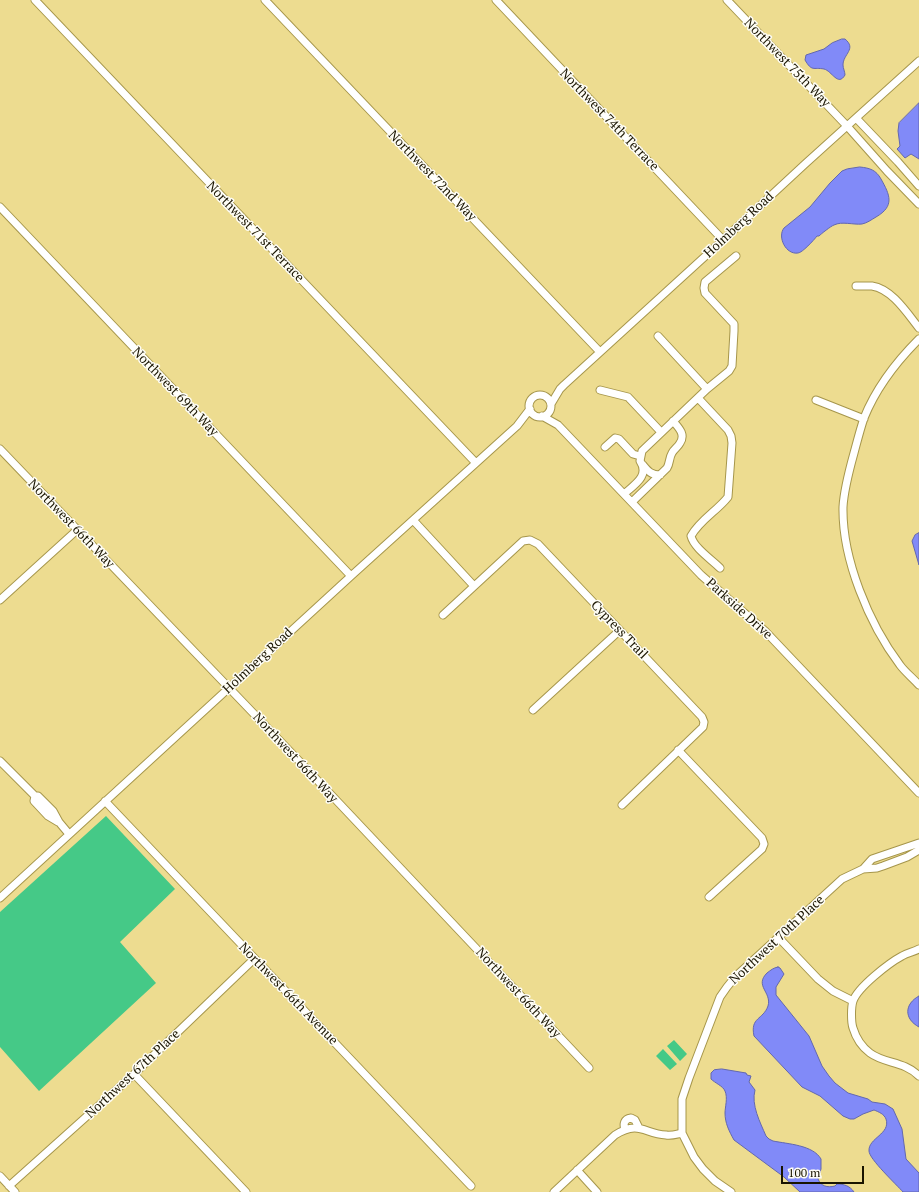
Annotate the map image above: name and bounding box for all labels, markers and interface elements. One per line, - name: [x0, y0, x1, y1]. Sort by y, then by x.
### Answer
- street label: Northwest 75th Way: [741, 15, 833, 111]
- street label: Northwest 74th Terrace: [556, 66, 662, 174]
- street label: Northwest 72nd Way: [385, 127, 479, 225]
- street label: Northwest 71st Terrace: [203, 178, 307, 286]
- street label: Holmberg Road: [701, 189, 777, 261]
- street label: Northwest 69th Way: [129, 344, 221, 440]
- street label: Northwest 66th Way: [25, 476, 117, 572]
- street label: Parkside Drive: [703, 575, 775, 643]
- street label: Cypress Trail: [587, 598, 651, 662]
- street label: Holmberg Road: [220, 625, 296, 697]
- street label: Northwest 66th Way: [249, 710, 341, 806]
- street label: Northwest 70th Place: [726, 892, 828, 988]
- street label: Northwest 66th Avenue: [235, 940, 341, 1048]
- street label: Northwest 66th Way: [472, 945, 564, 1041]
- street label: Northwest 67th Place: [83, 1026, 183, 1122]
- scale bar: [783, 1158, 866, 1184]
- text: 100 m: [788, 1165, 820, 1180]

